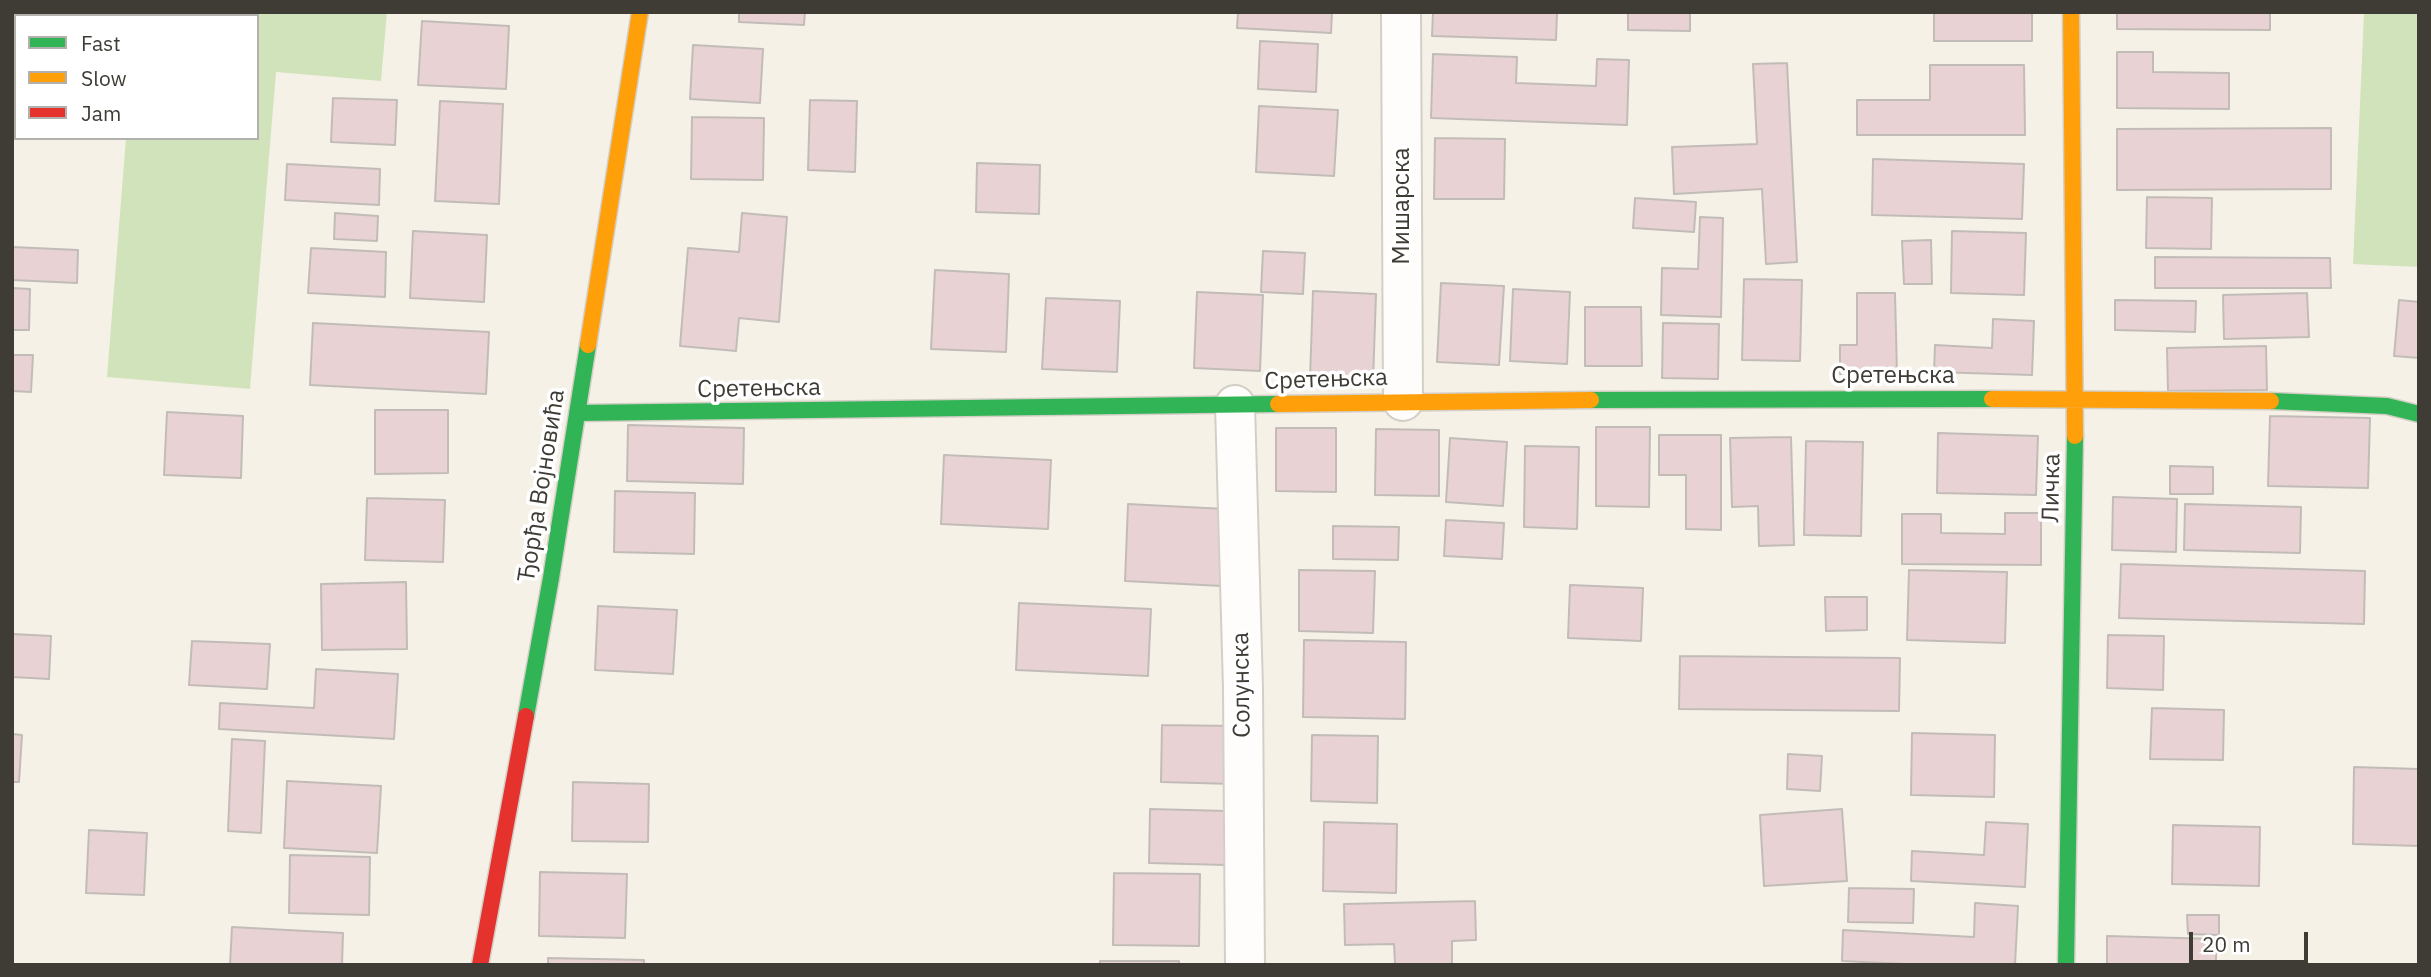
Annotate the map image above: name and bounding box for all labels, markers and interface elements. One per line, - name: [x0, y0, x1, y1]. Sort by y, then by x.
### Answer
- legend: [14, 14, 259, 140]
- text: Fast: [81, 29, 121, 57]
- text: Slow: [81, 64, 127, 92]
- text: Jam: [81, 99, 121, 127]
- street label: Мишарска: [1388, 147, 1416, 265]
- street label: Сретењска: [1831, 362, 1955, 390]
- street label: Сретењска: [1264, 363, 1388, 397]
- street label: Сретењска: [697, 374, 821, 404]
- street label: Ђорђа Војновића: [513, 387, 571, 585]
- street label: Личка: [2037, 453, 2067, 523]
- street label: Солунска: [1227, 632, 1257, 738]
- scale bar: [2193, 918, 2312, 962]
- text: 20 m: [2202, 930, 2251, 958]

